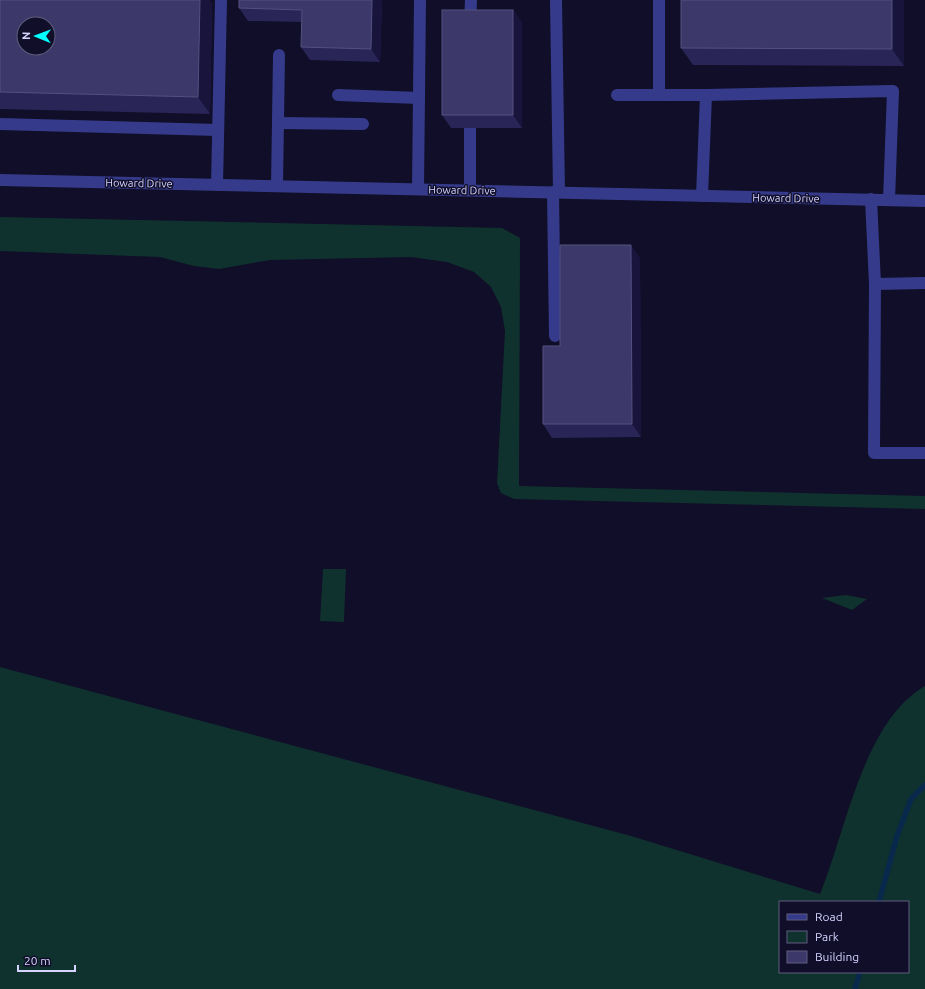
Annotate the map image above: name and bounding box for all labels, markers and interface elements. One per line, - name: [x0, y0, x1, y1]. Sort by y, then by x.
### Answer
- north arrow: [16, 16, 56, 56]
- text: N: [20, 32, 32, 40]
- street label: Howard Drive: [105, 176, 173, 190]
- street label: Howard Drive: [428, 183, 496, 197]
- street label: Howard Drive: [752, 191, 820, 205]
- legend: [779, 901, 909, 973]
- text: Road: [815, 910, 843, 923]
- text: Park: [815, 930, 839, 943]
- scale bar: [18, 947, 75, 973]
- text: Building: [815, 950, 859, 963]
- text: 20 m: [24, 954, 51, 967]

